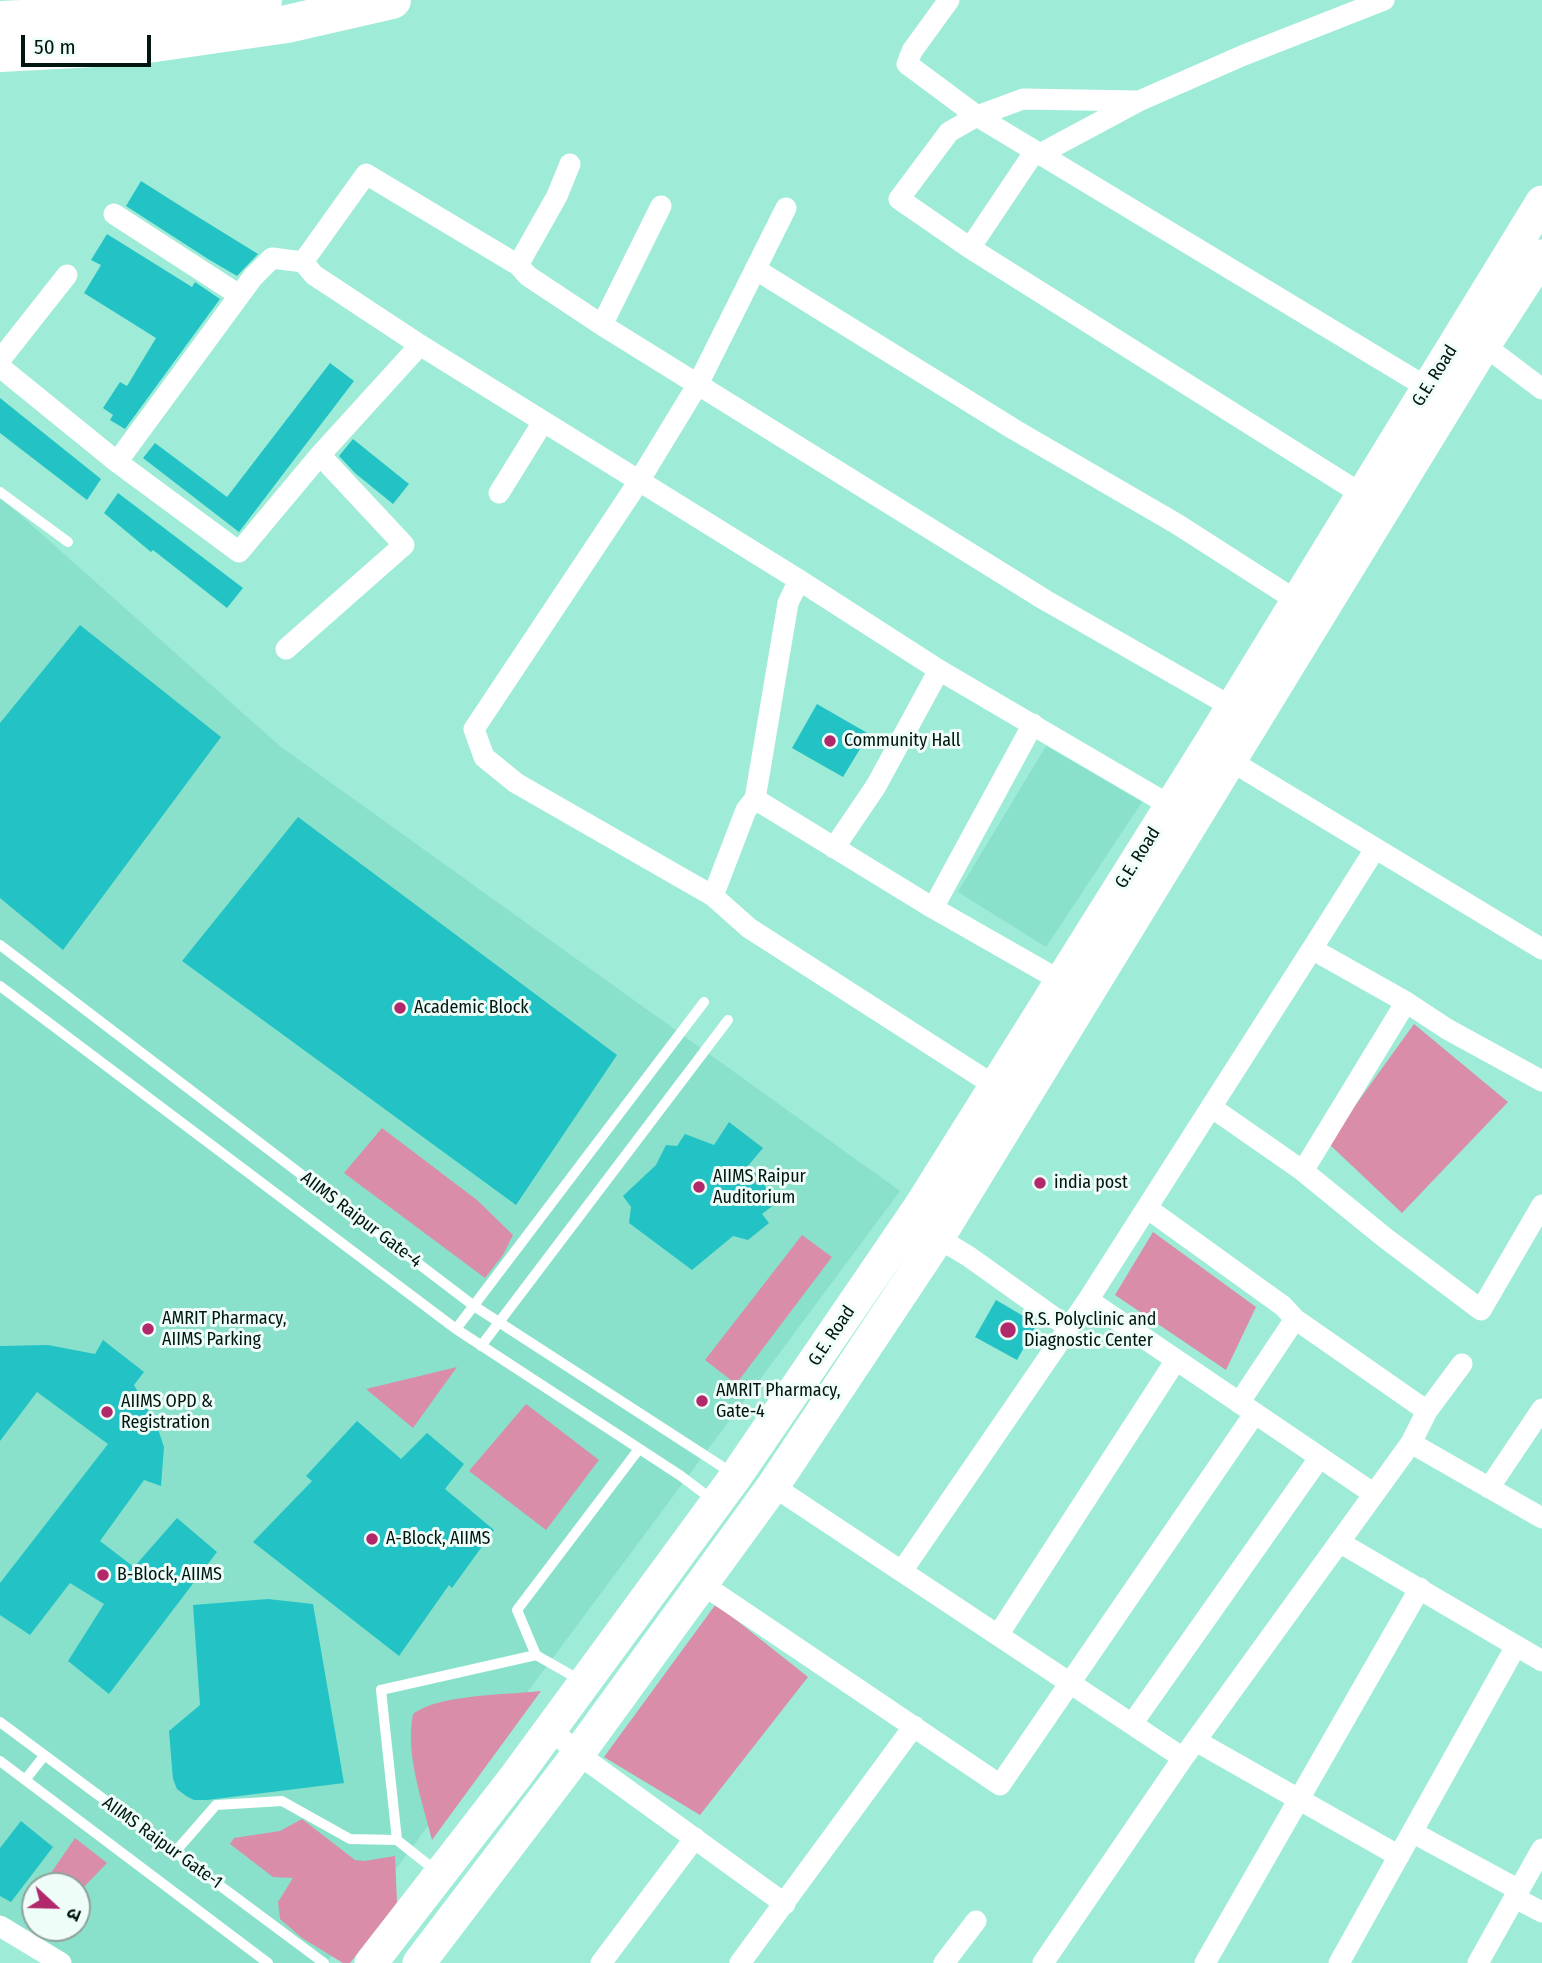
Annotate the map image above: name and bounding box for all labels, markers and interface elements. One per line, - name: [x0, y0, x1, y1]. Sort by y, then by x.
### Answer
- scale bar: [24, 21, 154, 65]
- text: 50 m: [34, 34, 76, 60]
- street label: G.E. Road: [1408, 341, 1462, 411]
- place label: Community Hall: [844, 730, 961, 752]
- marker: Community Hall: [822, 733, 838, 749]
- street label: G.E. Road: [1111, 823, 1165, 893]
- place label: Academic Block: [414, 997, 529, 1019]
- marker: Academic Block: [392, 1000, 408, 1016]
- place label: AIIMS Raipur Auditorium: [713, 1166, 806, 1208]
- street label: AIIMS Raipur Gate-4: [296, 1167, 426, 1273]
- place label: india post: [1054, 1172, 1128, 1194]
- marker: india post: [1032, 1175, 1048, 1191]
- marker: AIIMS Raipur Auditorium: [691, 1179, 707, 1195]
- street label: G.E. Road: [804, 1302, 860, 1370]
- place label: AMRIT Pharmacy, AIIMS Parking: [162, 1308, 286, 1350]
- place label: R.S. Polyclinic and Diagnostic Center: [1024, 1309, 1156, 1352]
- marker: R.S. Polyclinic and Diagnostic Center: [998, 1320, 1018, 1340]
- marker: AMRIT Pharmacy, AIIMS Parking: [140, 1321, 156, 1337]
- place label: AMRIT Pharmacy, Gate-4: [716, 1380, 840, 1422]
- place label: AIIMS OPD & Registration: [121, 1391, 213, 1434]
- marker: AMRIT Pharmacy, Gate-4: [694, 1393, 710, 1409]
- marker: AIIMS OPD & Registration: [99, 1404, 115, 1420]
- place label: A-Block, AIIMS: [386, 1528, 490, 1550]
- marker: A-Block, AIIMS: [364, 1531, 380, 1547]
- place label: B-Block, AIIMS: [117, 1564, 222, 1586]
- marker: B-Block, AIIMS: [95, 1567, 111, 1583]
- street label: AIIMS Raipur Gate-1: [98, 1792, 226, 1894]
- north arrow: [21, 1872, 91, 1942]
- text: उ: [61, 1905, 87, 1924]

